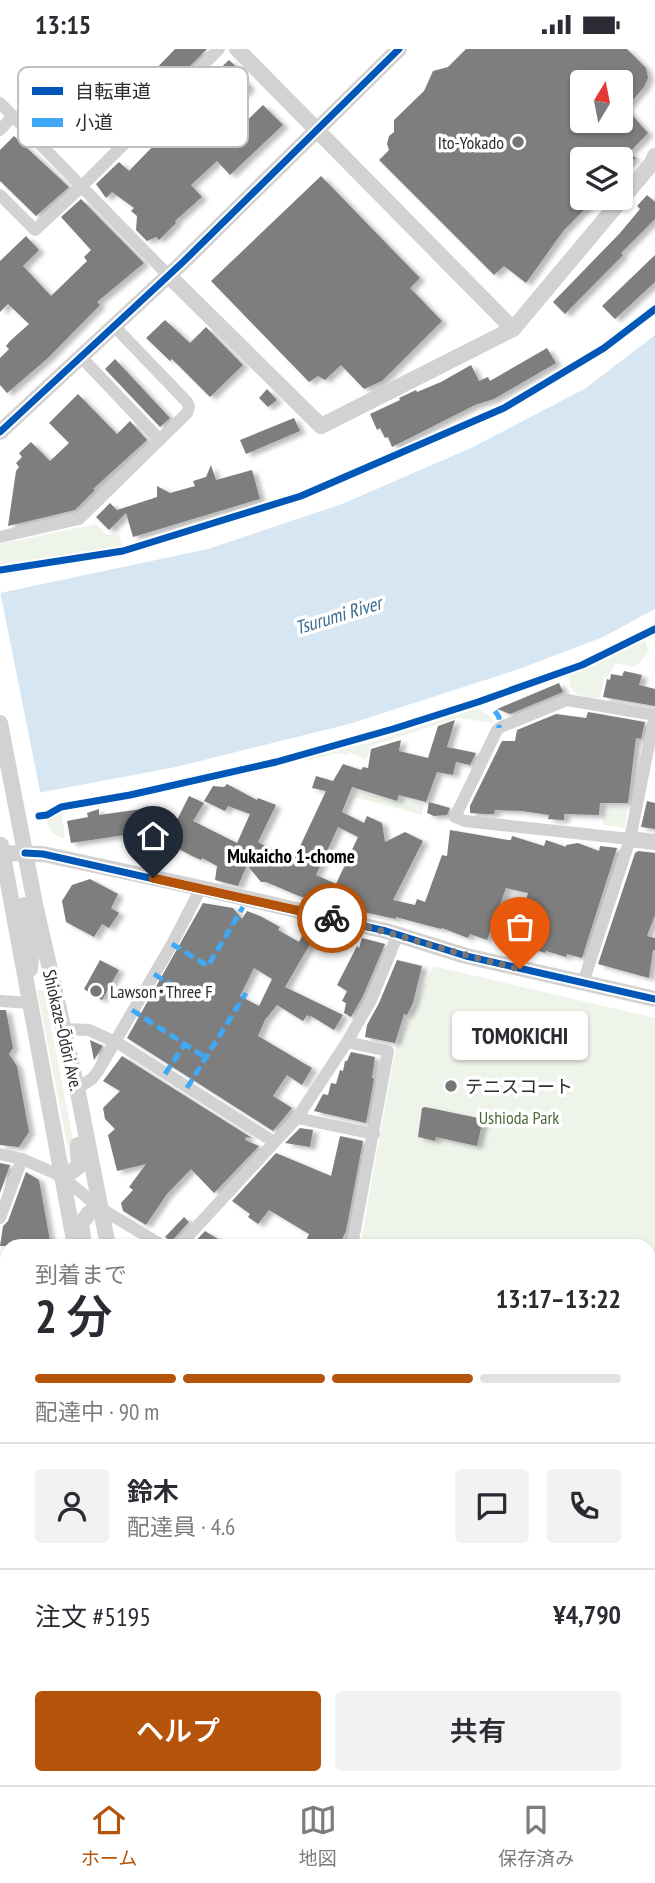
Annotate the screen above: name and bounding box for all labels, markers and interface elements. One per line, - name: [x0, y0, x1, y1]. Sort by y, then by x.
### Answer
- text: 13:15: [35, 8, 91, 41]
- legend: [18, 67, 248, 147]
- north arrow: [570, 70, 634, 133]
- map controls: [570, 70, 633, 210]
- text: 自転車道: [75, 79, 151, 103]
- text: 小道: [75, 110, 113, 134]
- place label: Ito-Yokado: [438, 131, 504, 154]
- marker: Ito-Yokado: [510, 134, 526, 150]
- button: layers: [570, 147, 633, 210]
- water label: Tsurumi River: [292, 590, 387, 640]
- pin: [123, 806, 183, 878]
- icon: home: [134, 817, 172, 855]
- district label: Mukaicho 1-chome: [227, 844, 355, 868]
- courier: [297, 883, 367, 953]
- pin: [490, 897, 550, 969]
- icon: bike: [313, 899, 351, 937]
- icon: bag: [501, 908, 539, 946]
- street label: Shiokaze-Ōdōri Ave.: [38, 967, 88, 1093]
- place label: Lawson･Three F: [110, 980, 213, 1003]
- marker: Lawson･Three F: [88, 983, 104, 999]
- callout: TOMOKICHI: [452, 1011, 588, 1060]
- text: TOMOKICHI: [472, 1021, 568, 1050]
- place label: テニスコート: [465, 1075, 573, 1098]
- marker: テニスコート: [443, 1078, 459, 1094]
- park label: Ushioda Park: [479, 1106, 559, 1129]
- text: 到着まで: [35, 1260, 127, 1289]
- text: 13:17–13:22: [496, 1282, 621, 1315]
- text: 2 分: [35, 1286, 112, 1346]
- text: 配達中 · 90 m: [35, 1397, 159, 1426]
- button: person: [35, 1469, 109, 1543]
- button: chat: [455, 1469, 529, 1543]
- button: phone: [547, 1469, 621, 1543]
- text: 鈴木: [127, 1475, 179, 1508]
- text: 配達員 · 4.6: [127, 1512, 235, 1541]
- text: ¥4,790: [553, 1598, 621, 1631]
- text: 注文 #5195: [35, 1600, 151, 1633]
- button: ヘルプ: [35, 1691, 321, 1771]
- button: 共有: [335, 1691, 621, 1771]
- tab: ホーム: [81, 1801, 137, 1870]
- tab: 地図: [299, 1801, 337, 1870]
- tab: 保存済み: [498, 1801, 574, 1870]

